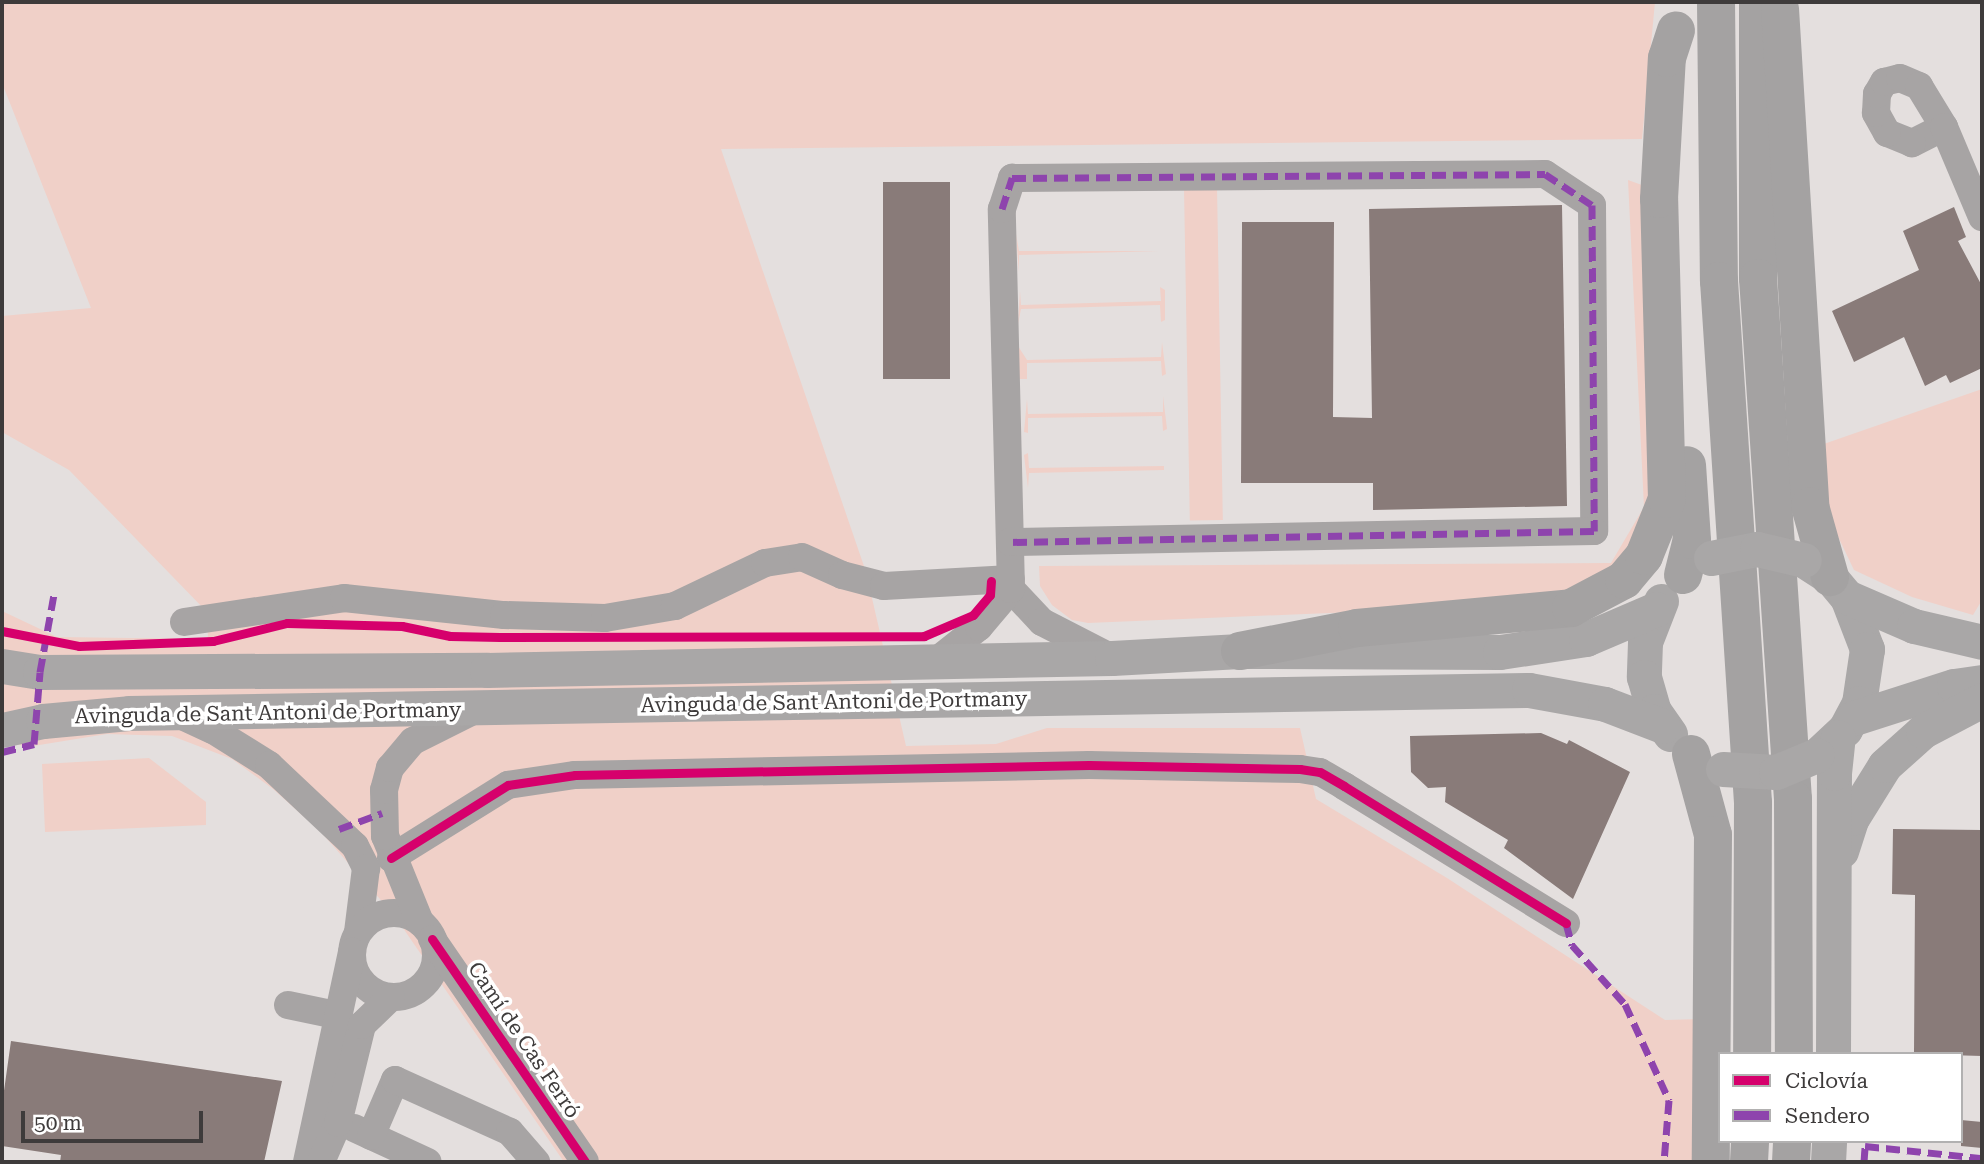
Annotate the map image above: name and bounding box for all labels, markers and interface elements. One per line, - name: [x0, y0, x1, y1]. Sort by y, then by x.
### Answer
- street label: Avinguda de Sant Antoni de Portmany: [640, 686, 1028, 718]
- street label: Avinguda de Sant Antoni de Portmany: [74, 697, 462, 729]
- street label: Camí de Cas Ferró: [462, 957, 586, 1123]
- legend: [1718, 1052, 1963, 1143]
- text: Ciclovía: [1785, 1069, 1868, 1093]
- scale bar: [24, 1098, 206, 1142]
- text: Sendero: [1785, 1104, 1870, 1128]
- text: 50 m: [34, 1111, 82, 1135]

